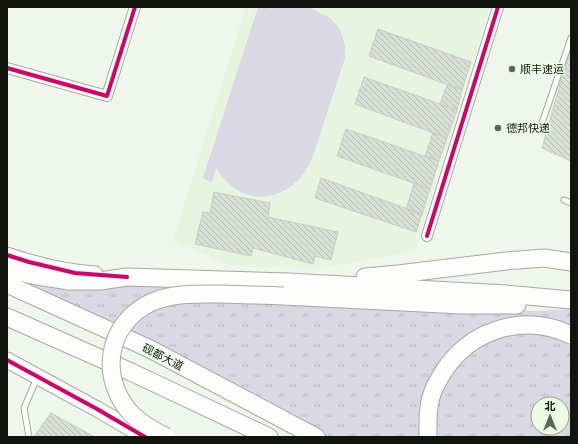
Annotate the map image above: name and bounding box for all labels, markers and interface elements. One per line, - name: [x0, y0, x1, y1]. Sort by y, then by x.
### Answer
- place label: 顺丰速运: [520, 62, 564, 76]
- marker: 顺丰速运: [507, 64, 517, 74]
- place label: 德邦快递: [506, 121, 550, 135]
- marker: 德邦快递: [493, 123, 503, 133]
- street label: 砚都大道: [140, 341, 186, 373]
- north arrow: [530, 396, 570, 436]
- text: 北: [545, 399, 556, 413]

